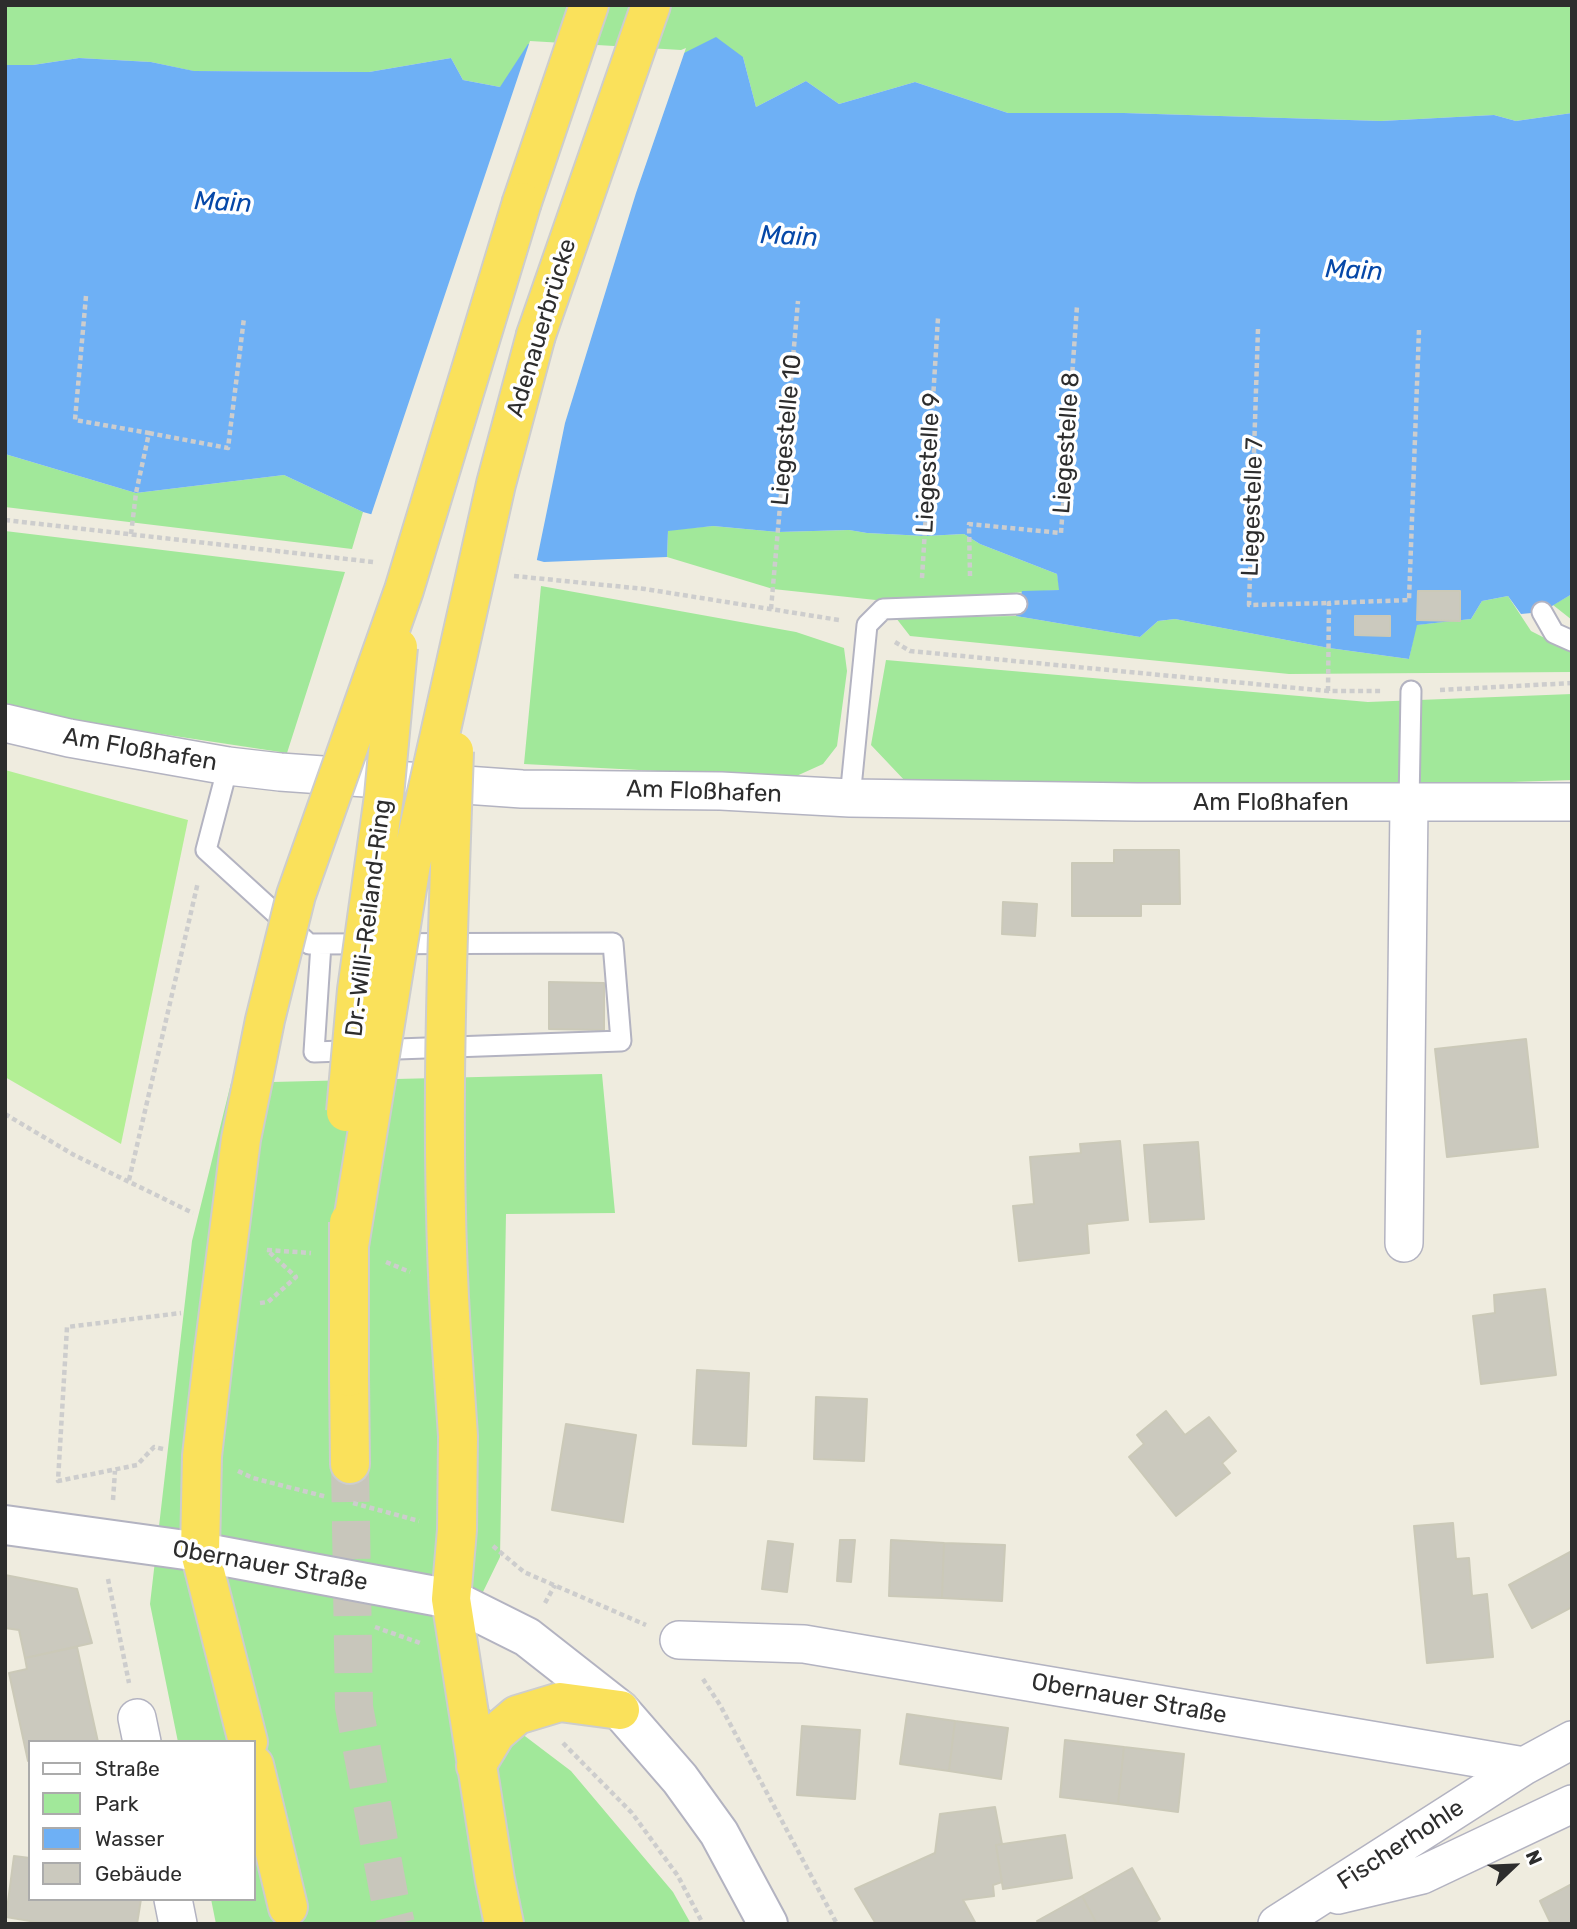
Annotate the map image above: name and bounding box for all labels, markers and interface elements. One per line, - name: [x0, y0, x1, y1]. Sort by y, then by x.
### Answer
- water label: Main: [193, 186, 253, 220]
- water label: Main: [759, 220, 819, 254]
- street label: Adenauerbrücke: [501, 235, 583, 421]
- water label: Main: [1324, 254, 1384, 288]
- street label: Liegestelle 10: [766, 353, 808, 507]
- street label: Liegestelle 8: [1048, 371, 1086, 515]
- street label: Liegestelle 9: [911, 392, 947, 534]
- street label: Liegestelle 7: [1236, 437, 1270, 577]
- street label: Am Floßhafen: [61, 722, 219, 778]
- street label: Am Floßhafen: [626, 775, 782, 809]
- street label: Am Floßhafen: [1193, 789, 1349, 817]
- street label: Dr.-Willi-Reiland-Ring: [340, 798, 398, 1038]
- street label: Obernauer Straße: [170, 1535, 370, 1597]
- street label: Obernauer Straße: [1029, 1668, 1229, 1730]
- legend: [28, 1740, 256, 1901]
- text: Straße: [95, 1756, 160, 1781]
- text: Park: [95, 1791, 139, 1816]
- street label: Fischerhohle: [1332, 1794, 1470, 1896]
- text: Wasser: [95, 1826, 164, 1851]
- north arrow: [1479, 1831, 1549, 1901]
- text: N: [1521, 1847, 1547, 1868]
- text: Gebäude: [95, 1861, 182, 1886]

